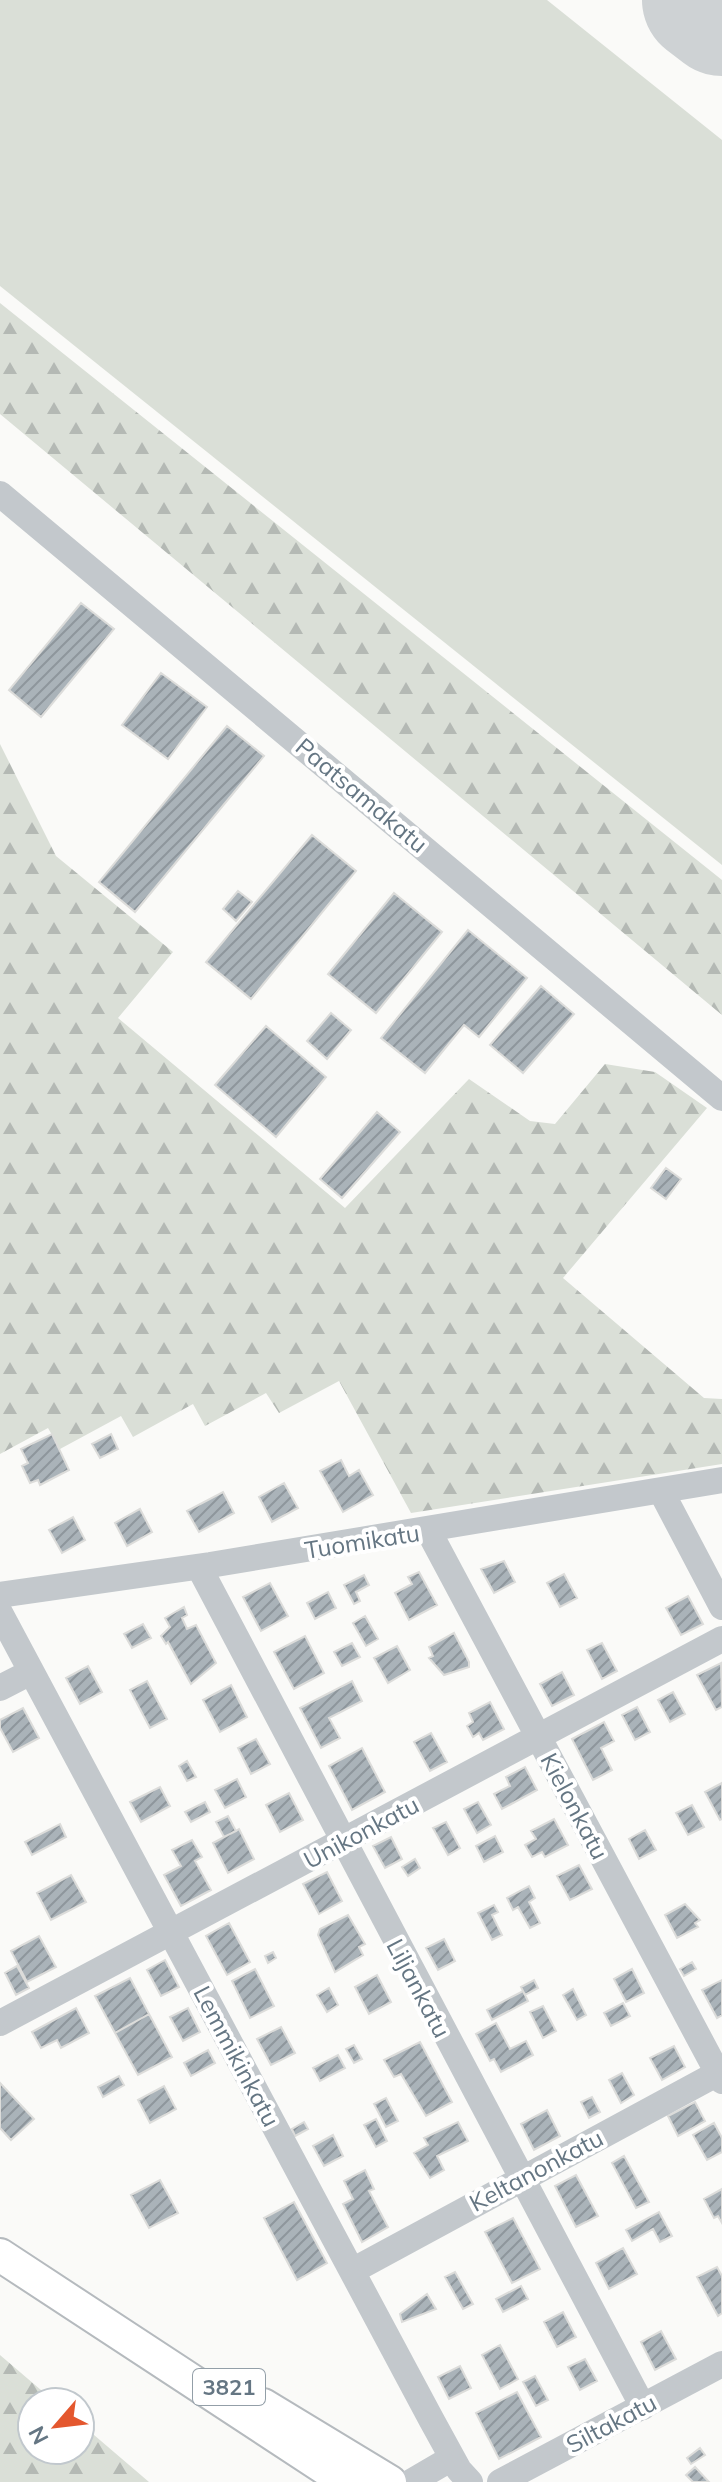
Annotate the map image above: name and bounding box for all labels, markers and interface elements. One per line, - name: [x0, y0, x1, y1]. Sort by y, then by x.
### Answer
- street label: Paatsamakatu: [290, 731, 434, 859]
- street label: Tuomikatu: [302, 1517, 422, 1565]
- street label: Kielonkatu: [534, 1748, 616, 1864]
- street label: Unikonkatu: [298, 1789, 424, 1875]
- street label: Liljankatu: [381, 1933, 457, 2043]
- street label: Lemmikinkatu: [187, 1981, 287, 2131]
- street label: Keltanonkatu: [464, 2122, 608, 2218]
- road number: 3821: [193, 2369, 265, 2405]
- north arrow: [16, 2386, 96, 2466]
- street label: Siltakatu: [561, 2387, 661, 2459]
- text: N: [22, 2421, 55, 2449]

